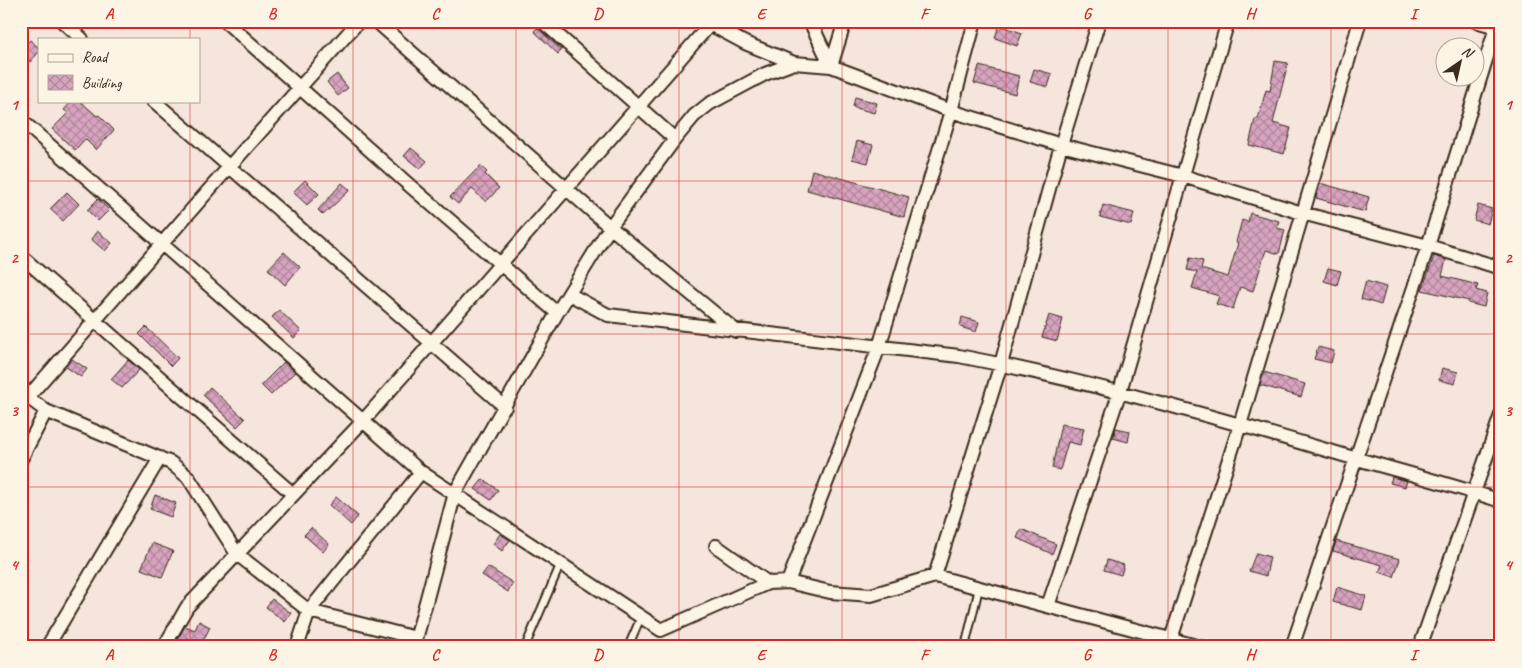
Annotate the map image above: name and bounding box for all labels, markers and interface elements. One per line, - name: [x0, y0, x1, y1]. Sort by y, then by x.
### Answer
- text: A: [105, 4, 115, 24]
- text: B: [268, 4, 278, 24]
- text: C: [431, 4, 441, 24]
- text: D: [593, 4, 604, 24]
- text: E: [757, 4, 768, 24]
- text: F: [920, 4, 931, 24]
- text: G: [1083, 4, 1093, 24]
- text: H: [1245, 4, 1257, 24]
- text: I: [1410, 4, 1420, 24]
- legend: [38, 38, 200, 102]
- north arrow: [1434, 38, 1484, 88]
- text: N: [1459, 42, 1477, 62]
- text: Road: [82, 48, 109, 67]
- text: Building: [82, 74, 122, 93]
- text: 1: [10, 95, 19, 115]
- text: 1: [1504, 95, 1513, 115]
- text: 2: [10, 248, 19, 268]
- text: 2: [1504, 248, 1513, 268]
- text: 3: [10, 401, 19, 421]
- text: 3: [1504, 401, 1513, 421]
- text: 4: [10, 555, 19, 575]
- text: 4: [1504, 555, 1513, 575]
- text: A: [105, 645, 115, 665]
- text: B: [268, 645, 278, 665]
- text: C: [431, 645, 441, 665]
- text: D: [593, 645, 604, 665]
- text: E: [757, 645, 768, 665]
- text: F: [920, 645, 931, 665]
- text: G: [1083, 645, 1093, 665]
- text: H: [1245, 645, 1257, 665]
- text: I: [1410, 645, 1420, 665]

